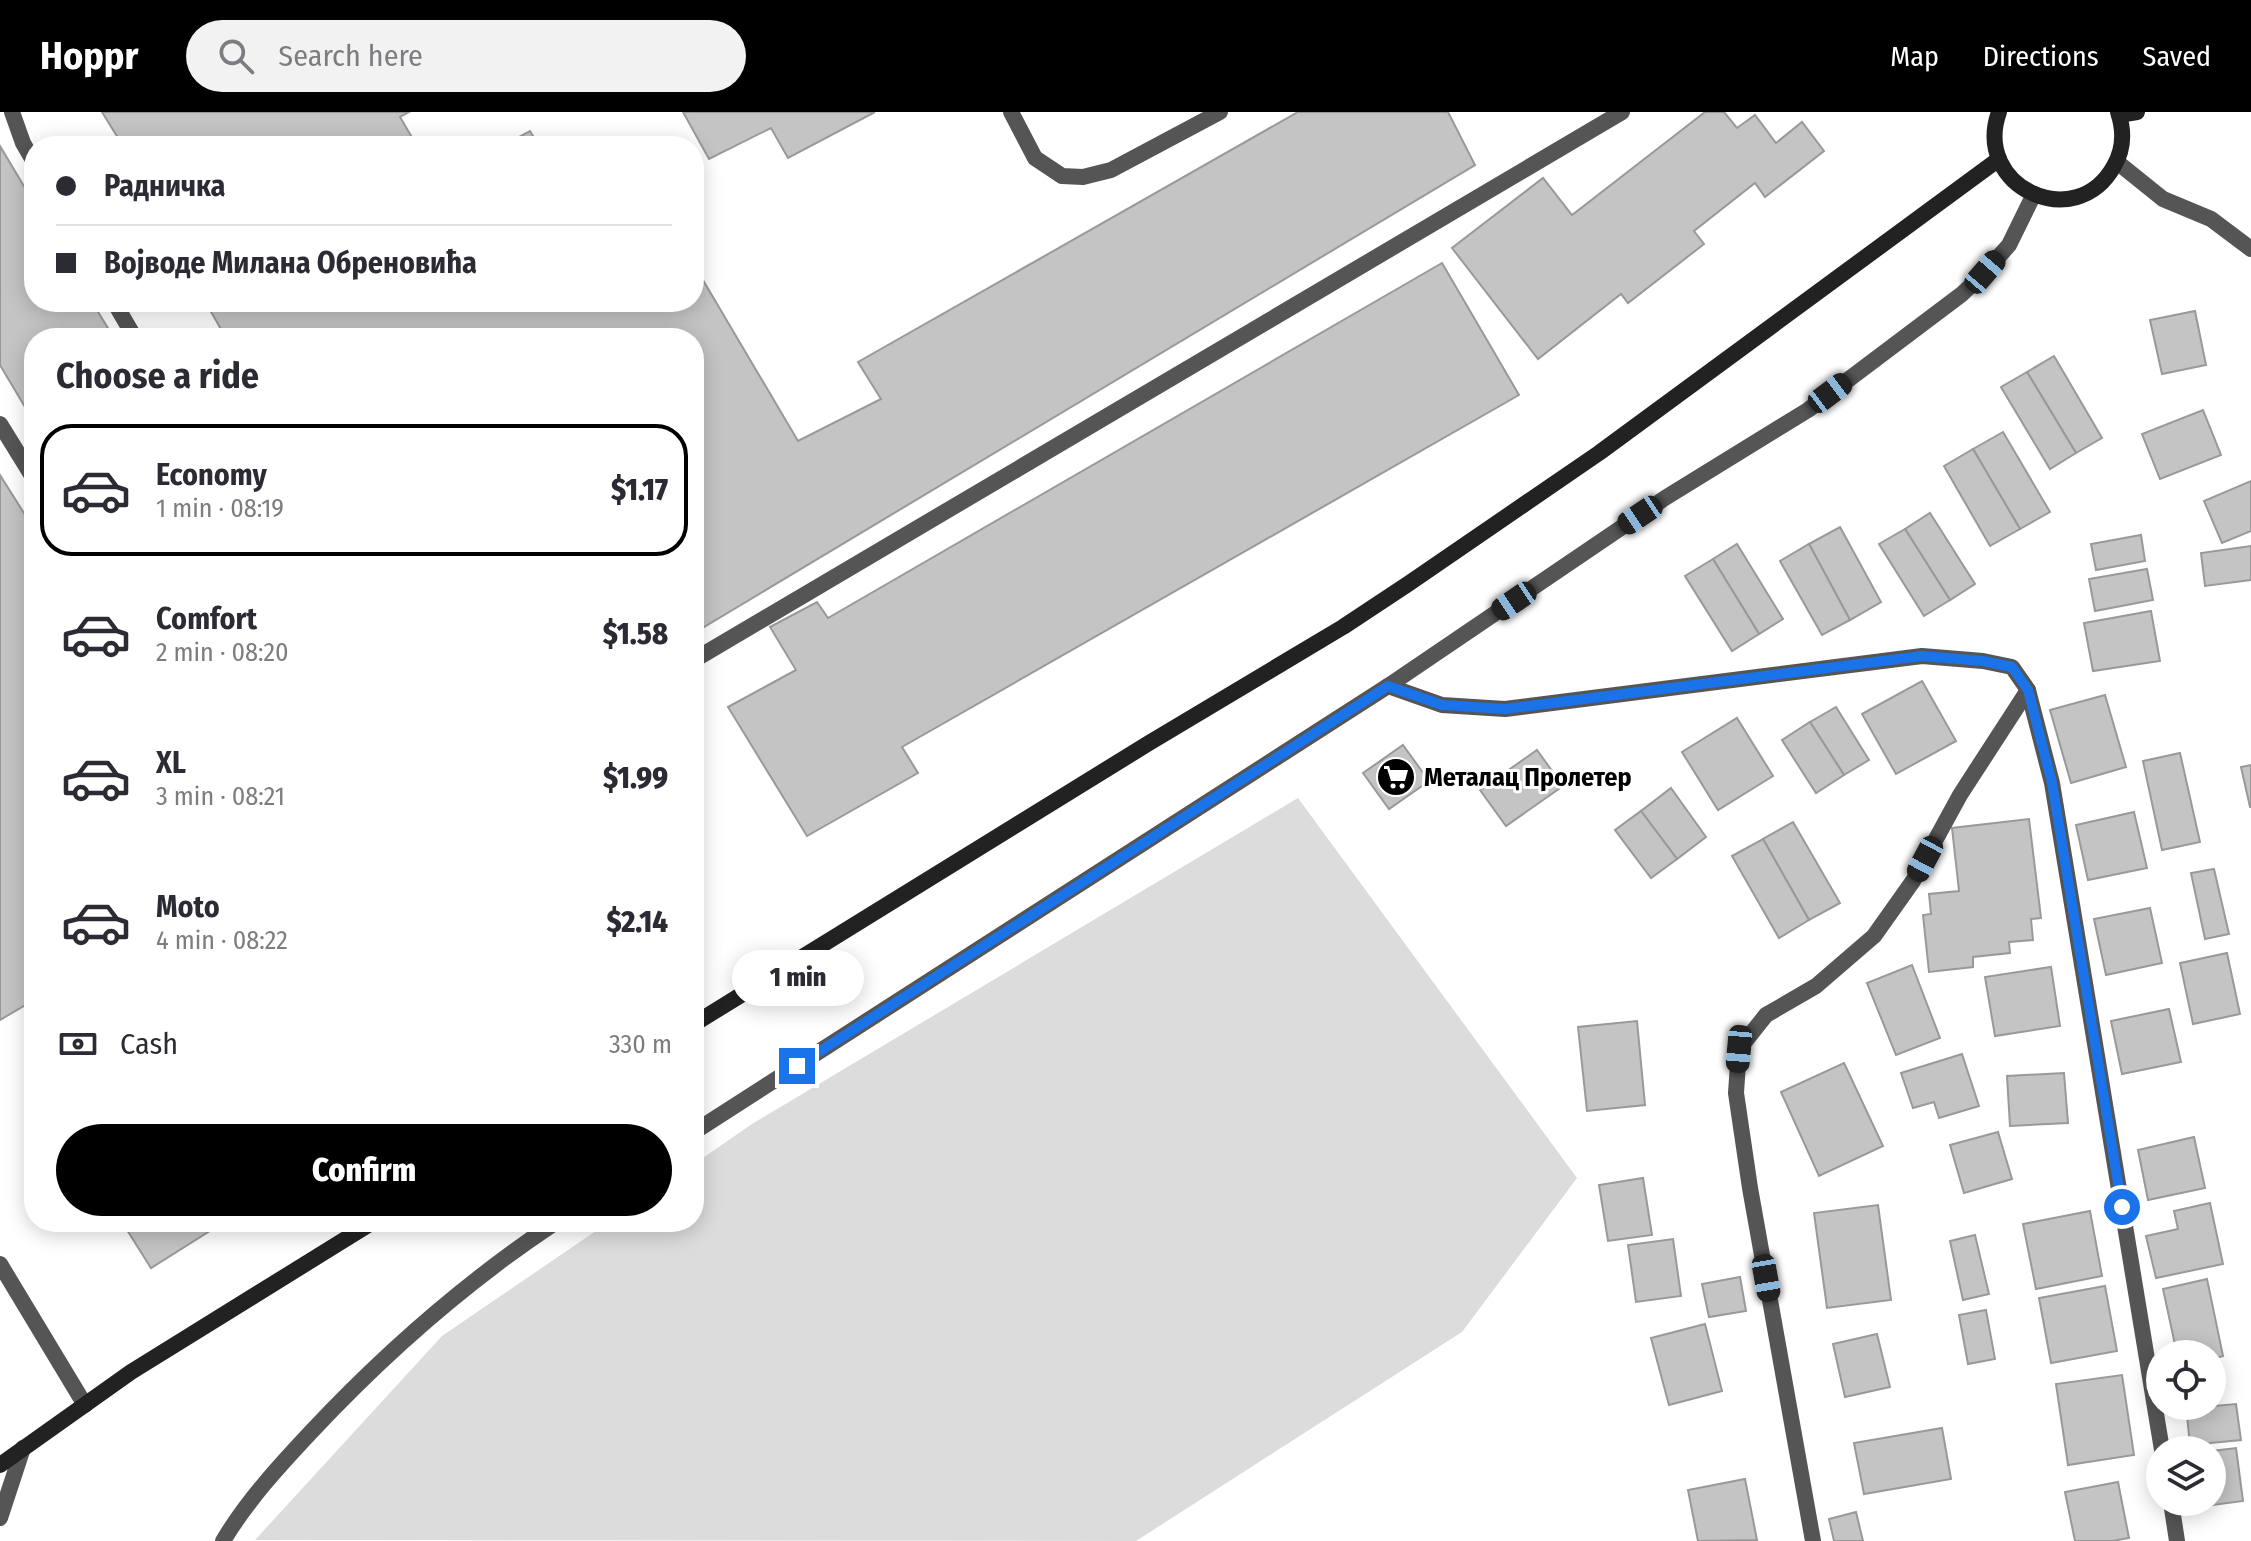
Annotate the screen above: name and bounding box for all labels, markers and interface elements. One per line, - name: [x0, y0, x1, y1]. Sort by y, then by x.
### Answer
- search box: [186, 20, 746, 92]
- text: Hoppr: [40, 33, 138, 79]
- icon: search: [214, 34, 258, 78]
- text: Search here: [278, 38, 423, 74]
- text: Map: [1890, 40, 1939, 73]
- text: Directions: [1983, 40, 2099, 73]
- text: Saved: [2143, 40, 2211, 73]
- text: Радничка: [104, 168, 226, 204]
- text: Војводе Милана Обреновића: [104, 245, 477, 281]
- car: [1960, 246, 2010, 298]
- text: Choose a ride: [56, 354, 259, 398]
- car: [1804, 369, 1856, 417]
- icon: car: [60, 454, 132, 526]
- text: Economy: [156, 457, 267, 493]
- text: $1.17: [611, 472, 668, 508]
- car: [1613, 492, 1667, 538]
- text: 1 min · 08:19: [156, 493, 284, 524]
- car: [1487, 578, 1541, 624]
- icon: car: [60, 598, 132, 670]
- text: Comfort: [156, 601, 257, 637]
- text: $1.58: [603, 616, 668, 652]
- text: 2 min · 08:20: [156, 637, 289, 668]
- icon: car: [60, 742, 132, 814]
- text: XL: [156, 745, 186, 781]
- supermarket icon: Металац Пролетер: [1375, 756, 1417, 798]
- text: $1.99: [603, 760, 668, 796]
- place label: Металац Пролетер: [1424, 762, 1632, 793]
- text: 3 min · 08:21: [156, 781, 285, 812]
- car: [1903, 832, 1947, 886]
- icon: car: [60, 886, 132, 958]
- text: Moto: [156, 889, 220, 925]
- text: $2.14: [606, 904, 668, 940]
- text: 4 min · 08:22: [156, 925, 288, 956]
- callout: 1 min: [731, 950, 863, 1006]
- text: 1 min: [770, 962, 826, 993]
- icon: cash: [56, 1022, 100, 1066]
- car: [1725, 1024, 1753, 1074]
- text: Cash: [120, 1026, 178, 1062]
- text: 330 m: [609, 1029, 672, 1060]
- route end: [779, 1048, 815, 1084]
- button: Confirm: [56, 1124, 672, 1216]
- route start: [2104, 1189, 2140, 1225]
- car: [1750, 1252, 1782, 1304]
- map controls: [2146, 1340, 2226, 1516]
- button: locate: [2146, 1340, 2226, 1420]
- button: layers: [2146, 1436, 2226, 1516]

